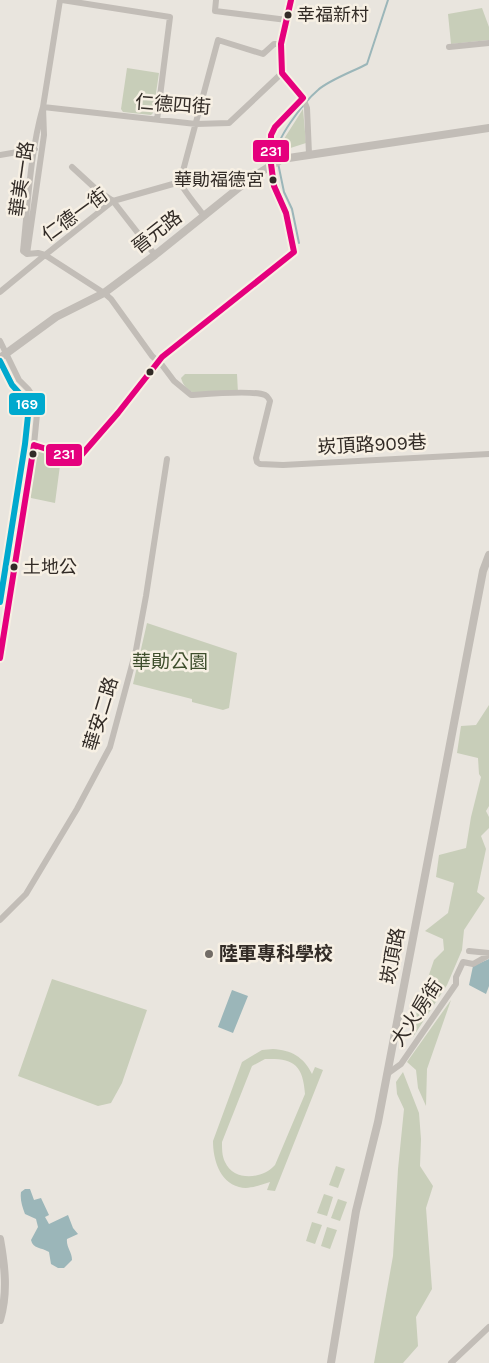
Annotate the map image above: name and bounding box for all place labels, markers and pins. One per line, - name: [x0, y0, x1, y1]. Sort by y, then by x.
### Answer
- place label: 幸福新村: [297, 4, 369, 26]
- marker: 幸福新村: [283, 10, 293, 20]
- place label: 華勛福德宮: [174, 169, 264, 191]
- marker: 華勛福德宮: [268, 175, 278, 185]
- unlabelled marker: [145, 367, 155, 377]
- unlabelled marker: [28, 449, 38, 459]
- place label: 土地公: [23, 556, 77, 578]
- marker: 土地公: [9, 562, 19, 572]
- place label: 陸軍專科學校: [219, 943, 333, 965]
- marker: 陸軍專科學校: [203, 948, 215, 960]

